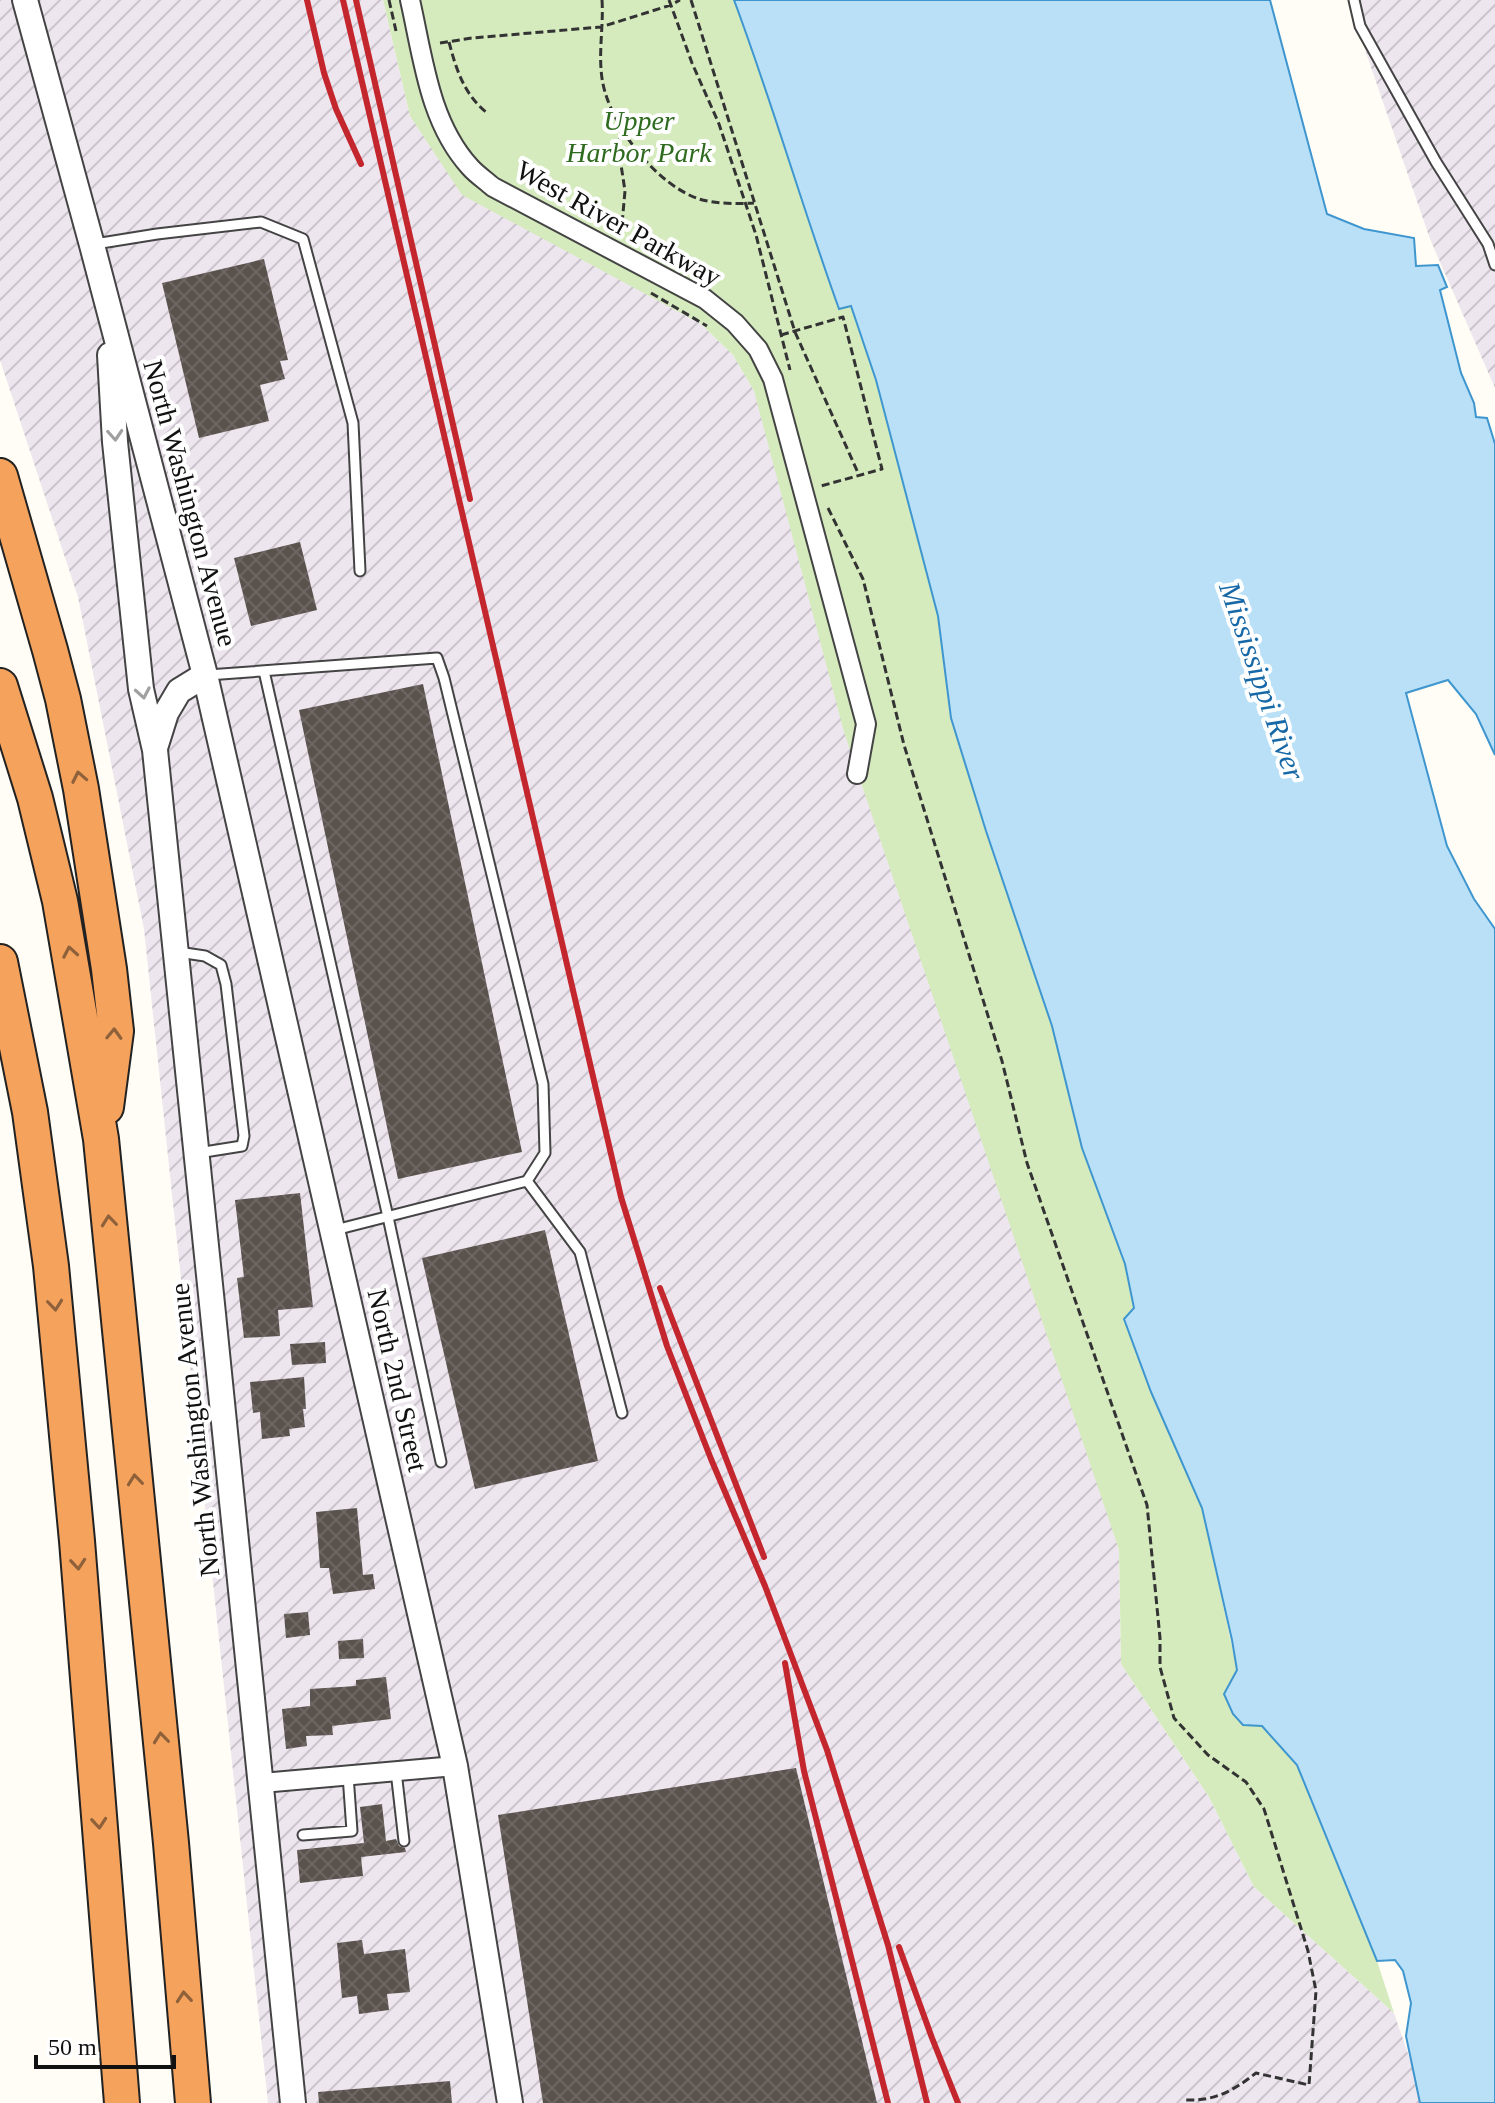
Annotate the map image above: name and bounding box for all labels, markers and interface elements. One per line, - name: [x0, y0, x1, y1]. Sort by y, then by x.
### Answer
- park label: Upper Harbor Park: [565, 105, 712, 168]
- street label: West River Parkway: [511, 154, 727, 293]
- street label: North Washington Avenue: [137, 356, 244, 650]
- one-way arrow: [106, 429, 123, 442]
- water label: Mississippi River: [1213, 576, 1312, 785]
- one-way arrow: [133, 687, 150, 700]
- one-way arrow: [71, 770, 88, 784]
- one-way arrow: [62, 945, 79, 959]
- one-way arrow: [106, 1027, 123, 1040]
- one-way arrow: [101, 1214, 118, 1227]
- street label: North Washington Avenue: [164, 1281, 225, 1578]
- street label: North 2nd Street: [361, 1286, 434, 1475]
- one-way arrow: [46, 1299, 63, 1312]
- one-way arrow: [127, 1473, 144, 1486]
- one-way arrow: [69, 1558, 86, 1571]
- one-way arrow: [153, 1731, 170, 1744]
- one-way arrow: [90, 1817, 107, 1830]
- one-way arrow: [176, 1990, 193, 2003]
- scale bar: [36, 2019, 174, 2069]
- text: 50 m: [48, 2034, 97, 2060]

